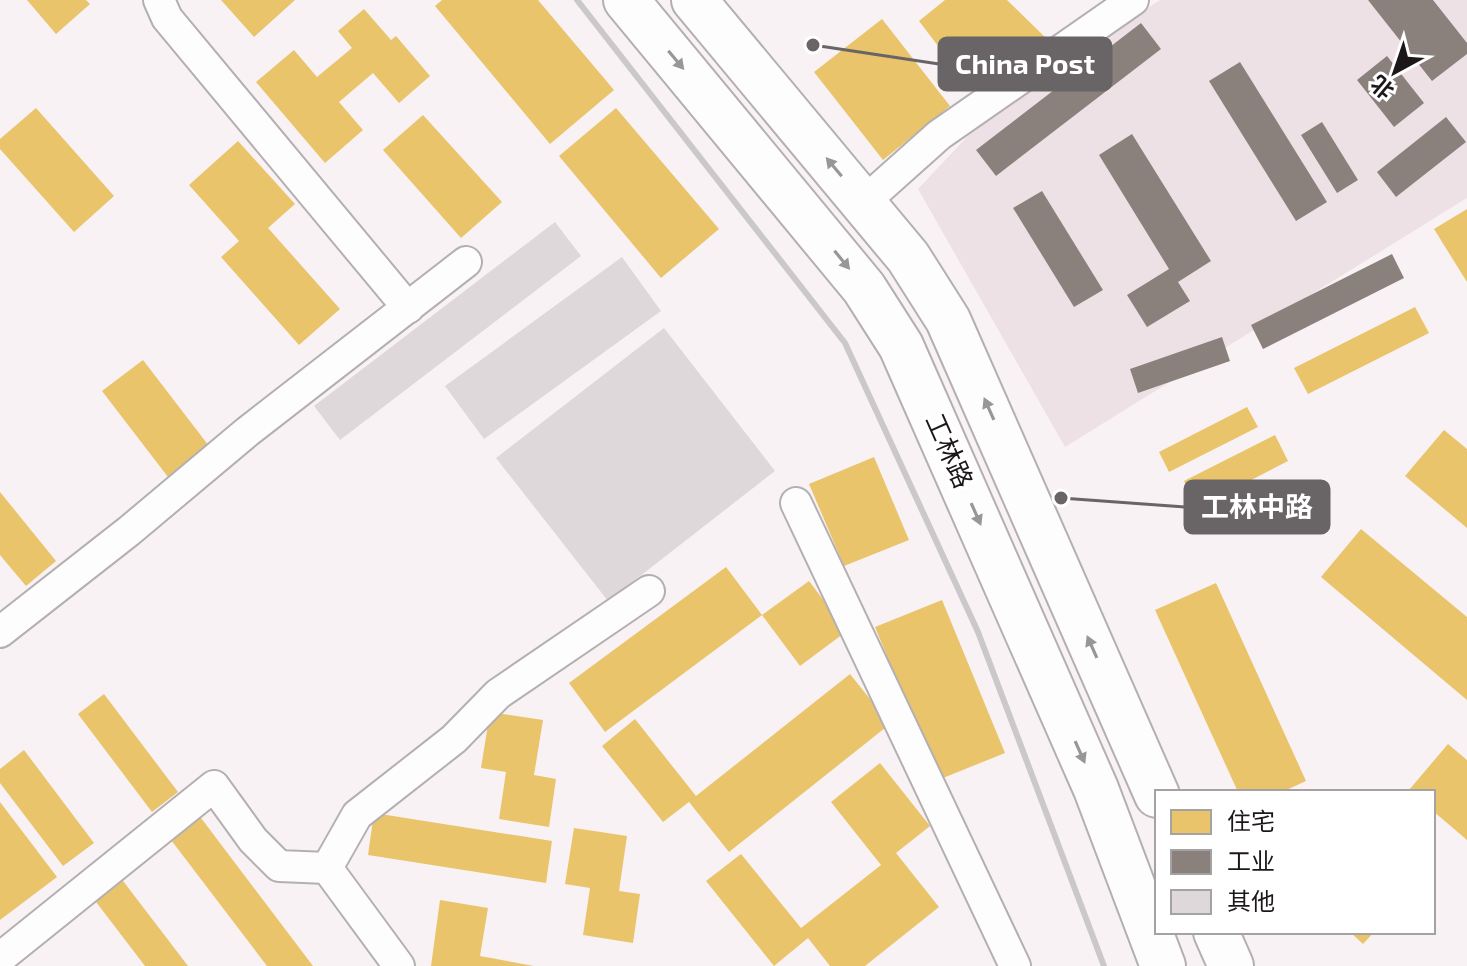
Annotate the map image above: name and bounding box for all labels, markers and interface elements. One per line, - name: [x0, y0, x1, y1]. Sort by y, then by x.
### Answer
- north arrow: [1355, 32, 1435, 112]
- callout: China Post: [939, 38, 1111, 90]
- text: China Post: [955, 46, 1095, 80]
- one-way arrow: [667, 50, 684, 70]
- text: 北: [1365, 71, 1398, 105]
- one-way arrow: [826, 157, 843, 177]
- one-way arrow: [833, 250, 850, 270]
- one-way arrow: [982, 397, 995, 420]
- street label: 工林路: [920, 408, 980, 492]
- callout: 工林中路: [1185, 481, 1329, 533]
- text: 工林中路: [1201, 489, 1313, 523]
- one-way arrow: [970, 502, 983, 525]
- one-way arrow: [1086, 635, 1099, 659]
- one-way arrow: [1073, 740, 1087, 764]
- legend: [1155, 790, 1435, 934]
- text: 住宅: [1227, 806, 1275, 835]
- text: 工业: [1227, 846, 1275, 875]
- text: 其他: [1227, 886, 1275, 915]

